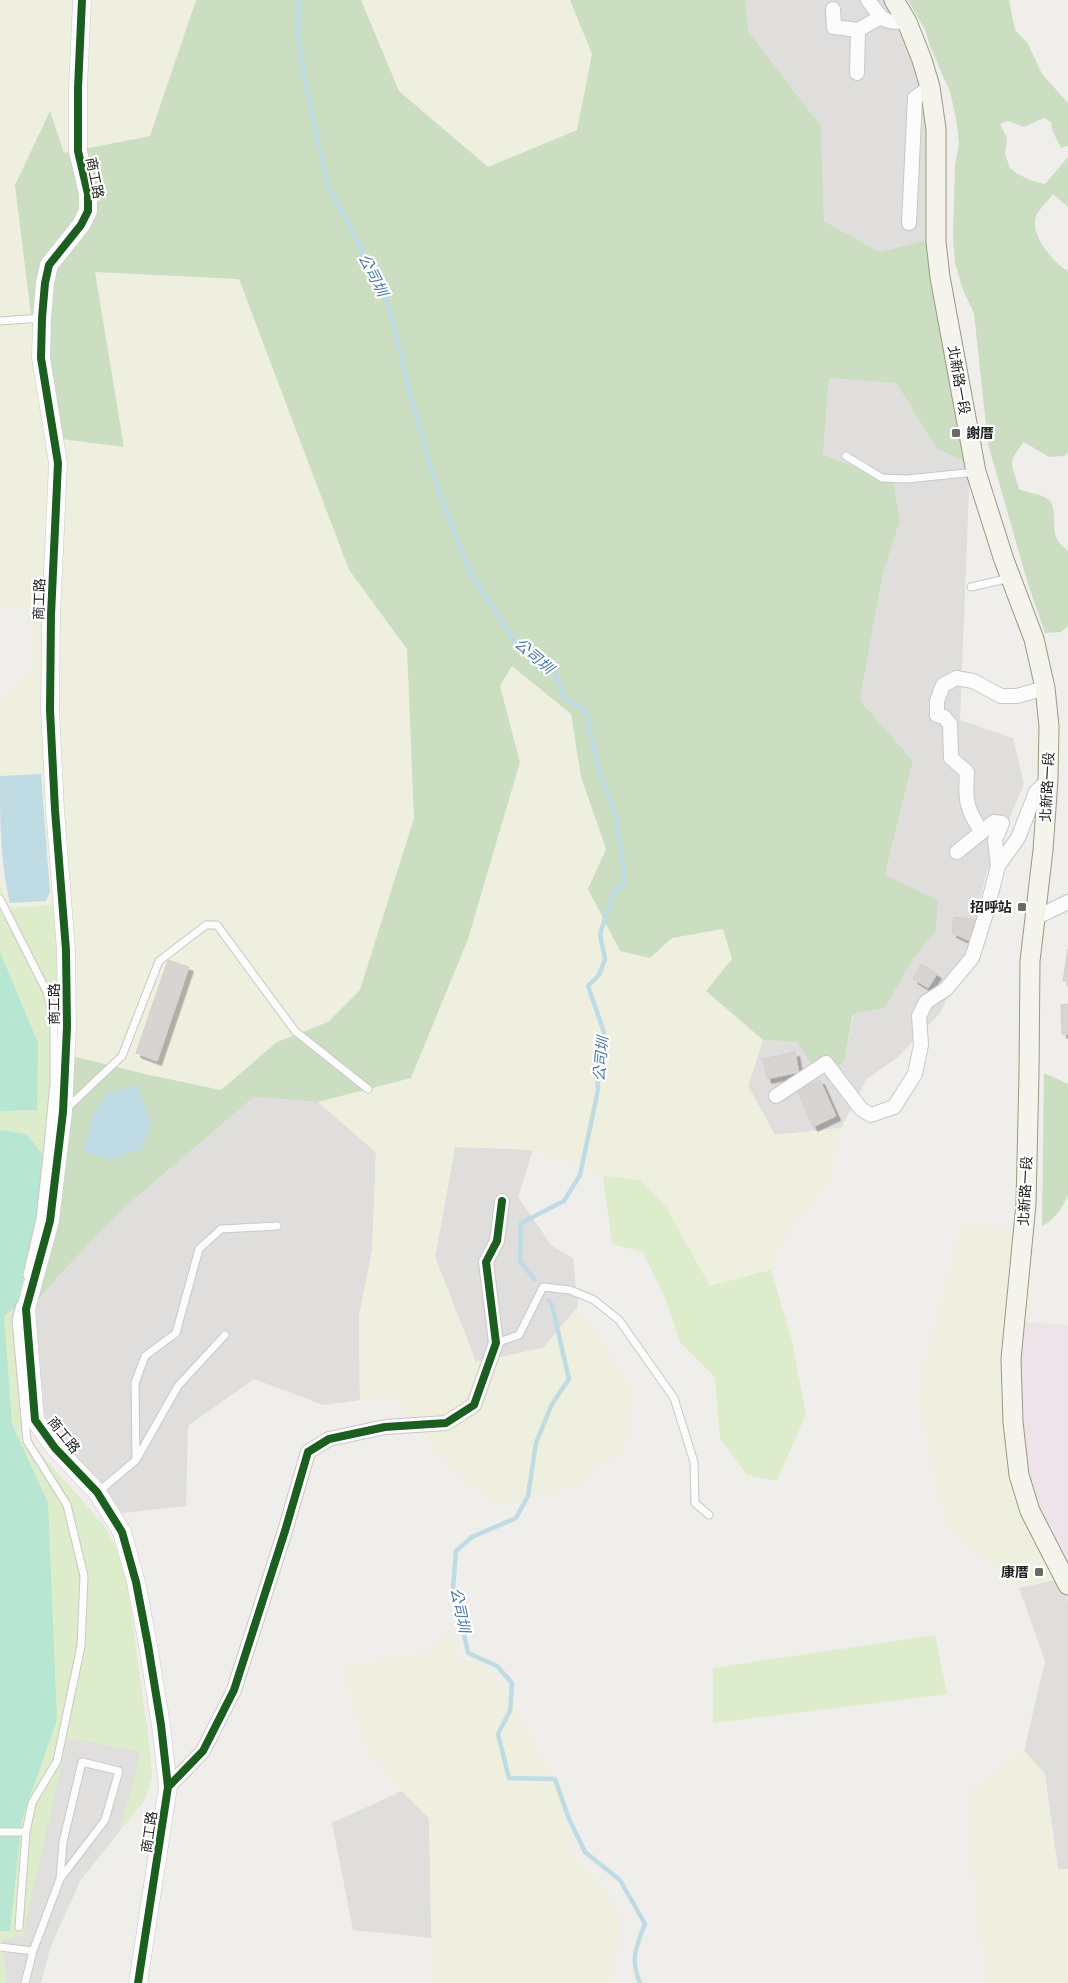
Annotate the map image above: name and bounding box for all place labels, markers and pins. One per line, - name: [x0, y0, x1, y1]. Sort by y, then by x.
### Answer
- place label: 謝厝: [966, 425, 994, 441]
- marker: 謝厝: [950, 427, 962, 439]
- place label: 招呼站: [970, 899, 1012, 915]
- marker: 招呼站: [1016, 901, 1028, 913]
- place label: 康厝: [1001, 1564, 1029, 1580]
- marker: 康厝: [1033, 1566, 1045, 1578]

